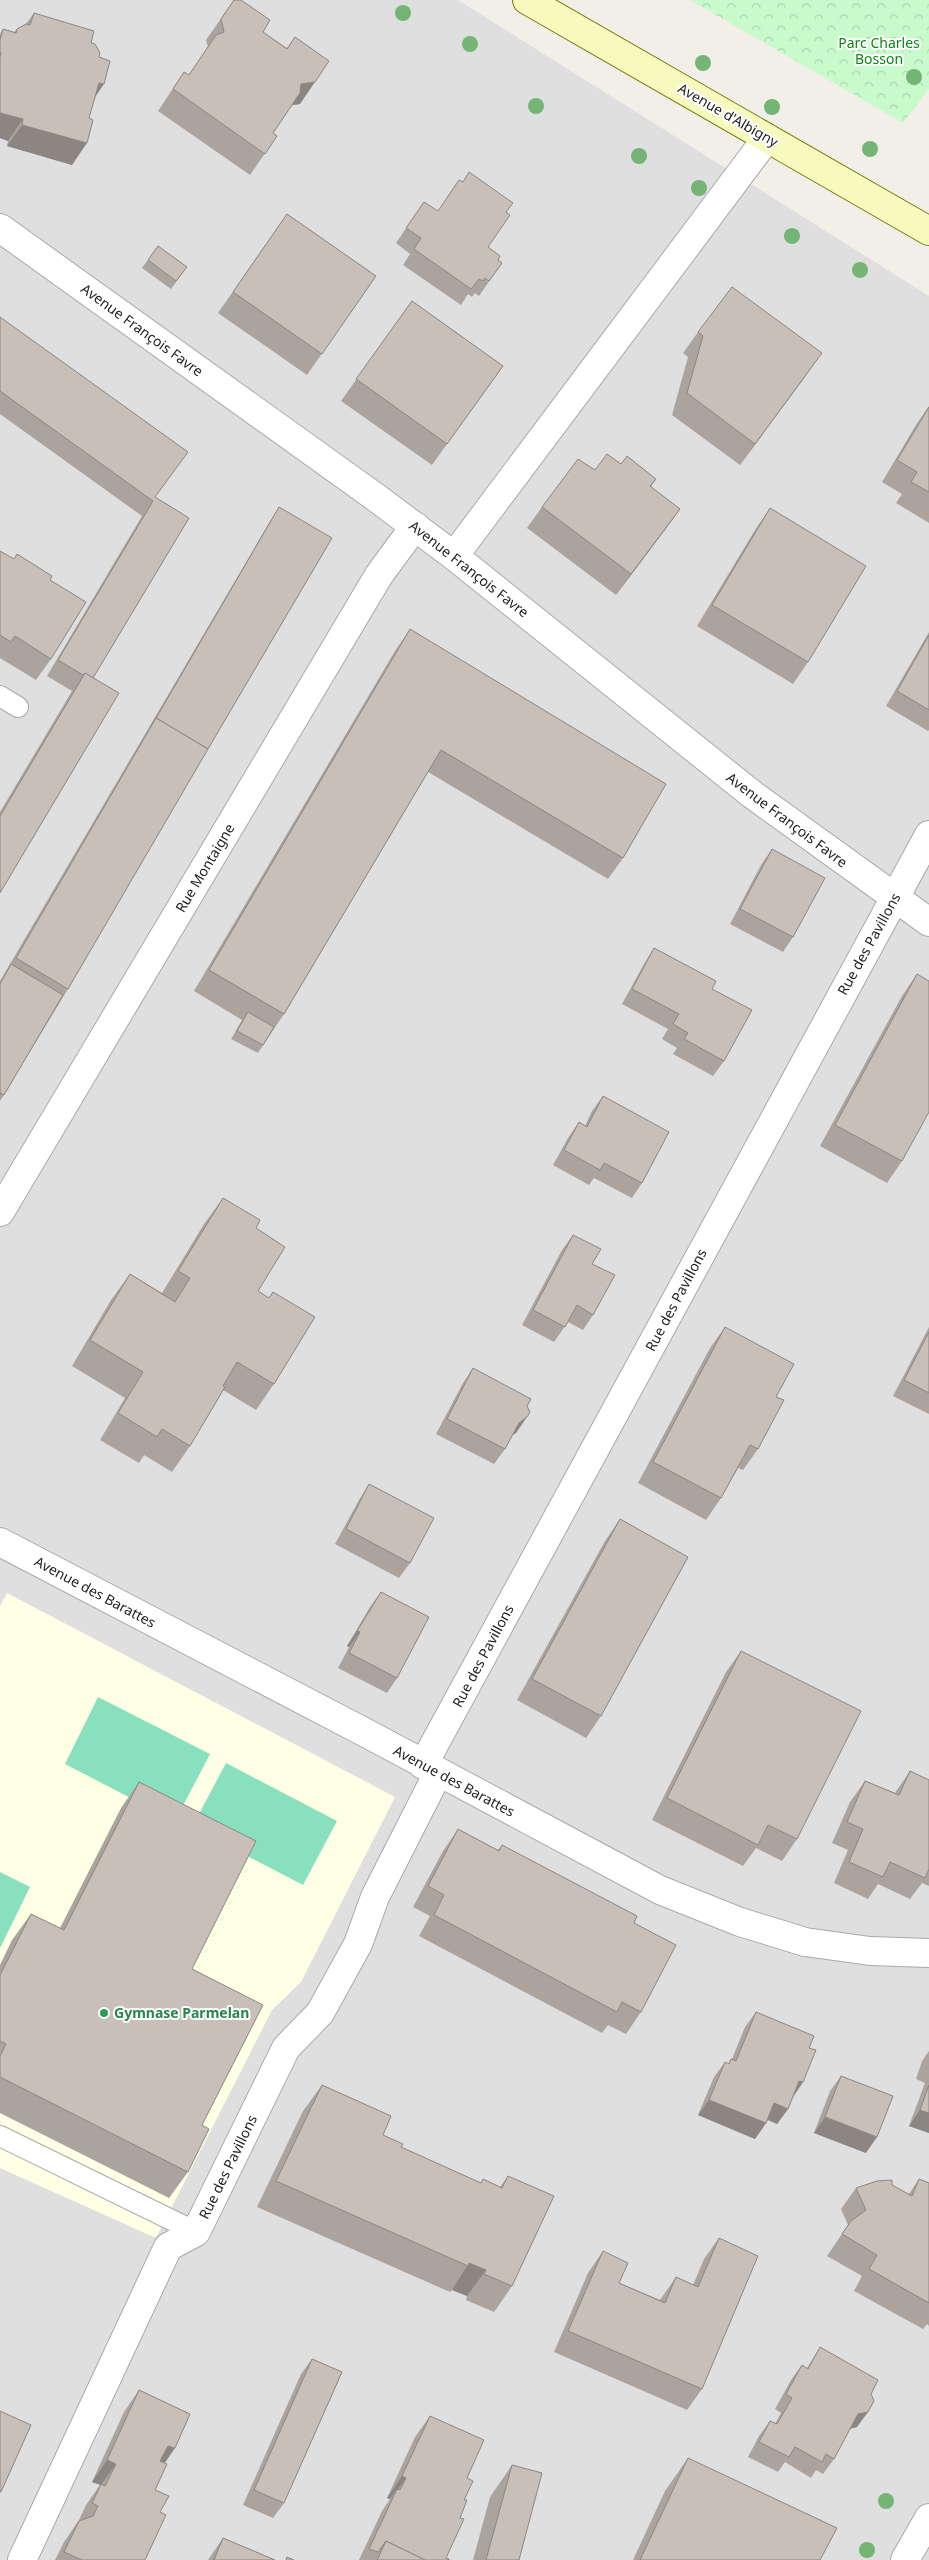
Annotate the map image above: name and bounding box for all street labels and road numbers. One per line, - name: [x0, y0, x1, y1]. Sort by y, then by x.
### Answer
- street label: Avenue d'Albigny: [675, 78, 783, 151]
- street label: Avenue François Favre: [77, 279, 207, 380]
- street label: Avenue François Favre: [406, 516, 533, 621]
- street label: Avenue François Favre: [723, 768, 852, 871]
- street label: Rue Montaigne: [171, 820, 239, 916]
- street label: Rue des Pavillons: [833, 889, 905, 998]
- street label: Rue des Pavillons: [640, 1245, 711, 1354]
- street label: Avenue des Barattes: [31, 1552, 159, 1632]
- street label: Rue des Pavillons: [447, 1601, 518, 1710]
- street label: Avenue des Barattes: [390, 1741, 518, 1821]
- street label: Rue des Pavillons: [194, 2111, 261, 2222]

